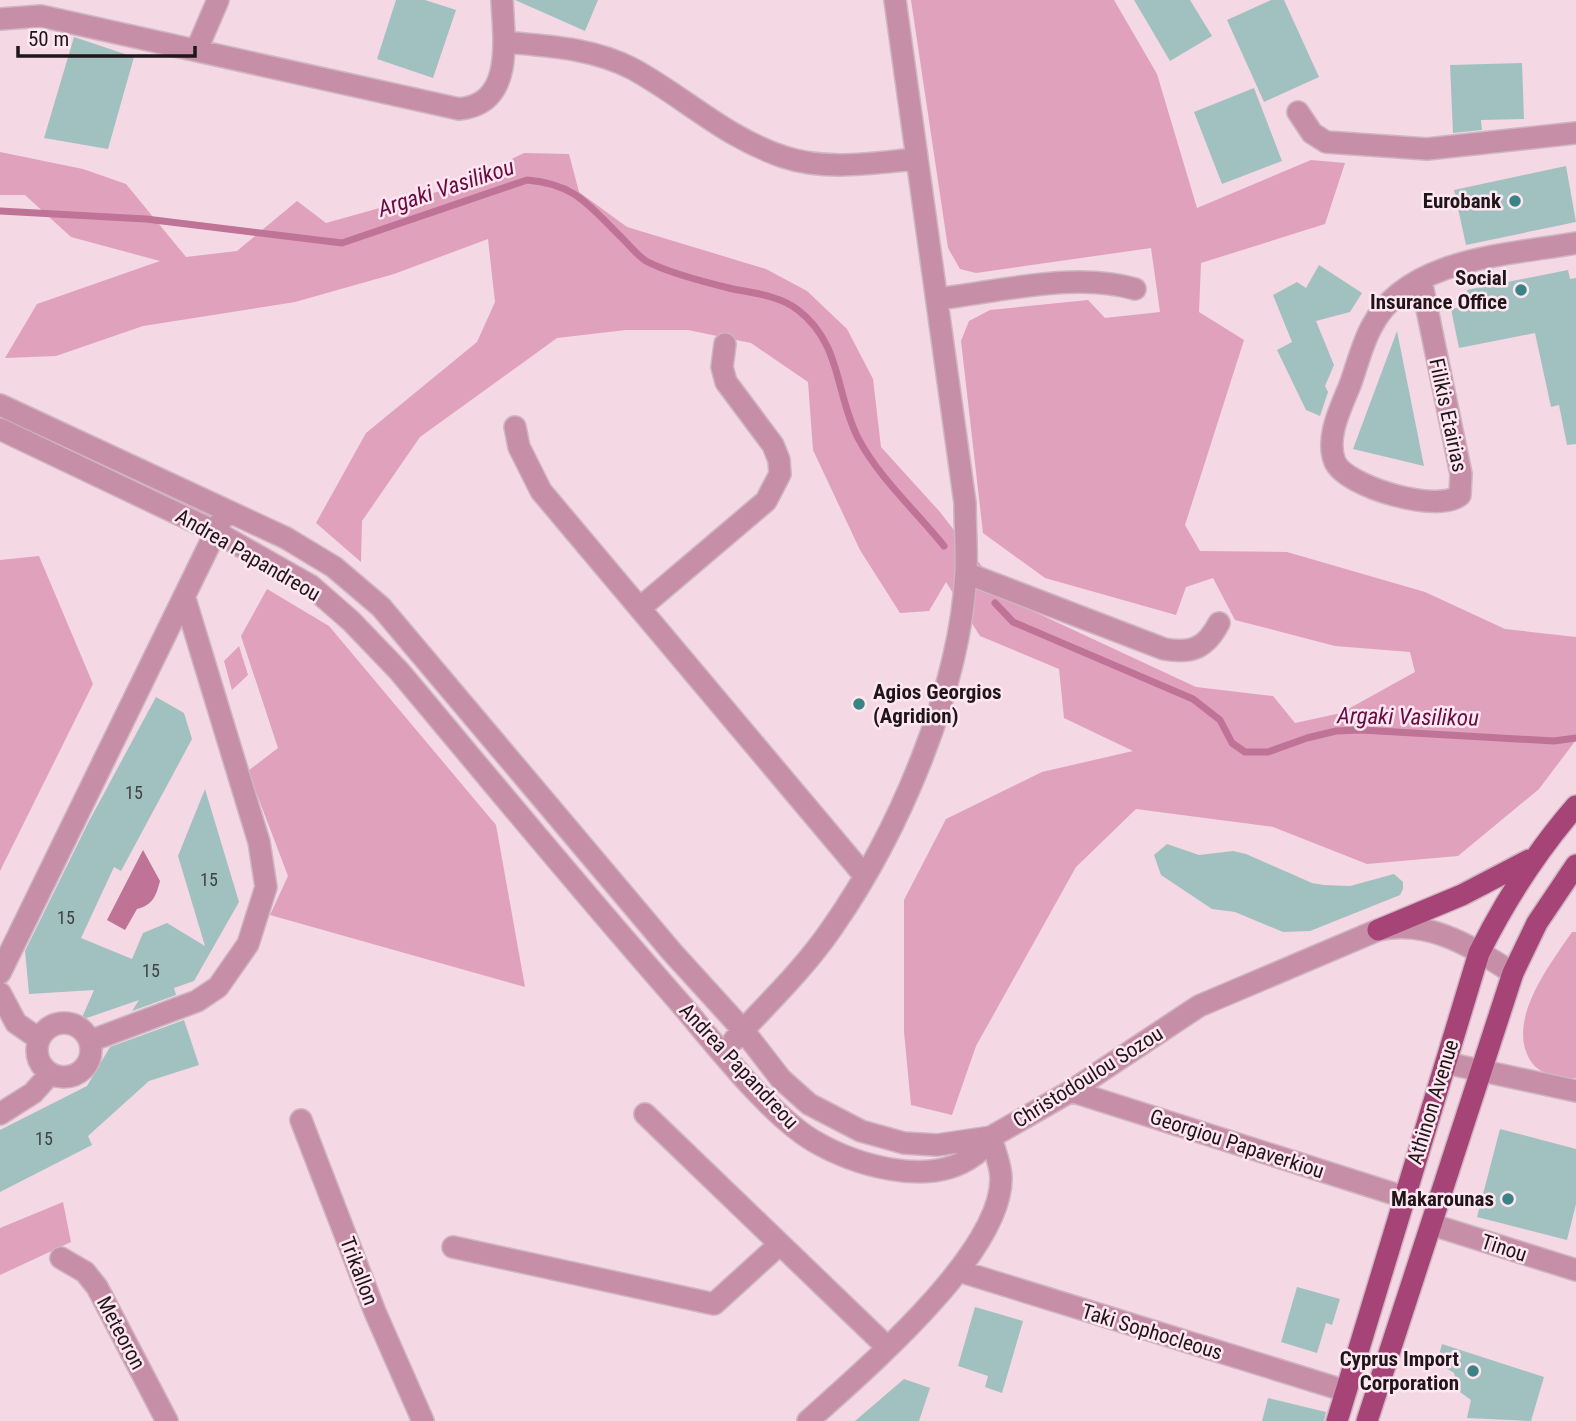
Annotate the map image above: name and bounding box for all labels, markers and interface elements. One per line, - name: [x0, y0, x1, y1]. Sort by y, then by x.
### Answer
- scale bar: [18, 14, 194, 58]
- text: 50 m: [28, 27, 69, 51]
- water label: Argaki Vasilikou: [373, 153, 518, 223]
- place label: Eurobank: [1423, 189, 1502, 213]
- marker: Eurobank: [1507, 193, 1523, 209]
- place label: Social Insurance Office: [1370, 266, 1507, 314]
- marker: Social Insurance Office: [1513, 282, 1529, 298]
- street label: Filikis Etairias: [1424, 356, 1472, 474]
- street label: Andrea Papandreou: [171, 504, 325, 606]
- place label: Agios Georgios (Agridion): [873, 680, 1002, 728]
- marker: Agios Georgios (Agridion): [851, 696, 867, 712]
- water label: Argaki Vasilikou: [1336, 702, 1479, 732]
- house number: 15: [125, 782, 143, 803]
- house number: 15: [200, 869, 218, 890]
- house number: 15: [57, 907, 75, 928]
- house number: 15: [142, 960, 160, 981]
- street label: Andrea Papandreou: [675, 998, 803, 1134]
- street label: Christodoulou Sozou: [1009, 1021, 1167, 1133]
- street label: Athinon Avenue: [1403, 1037, 1463, 1167]
- street label: Georgiou Papaverkiou: [1147, 1105, 1327, 1183]
- house number: 15: [35, 1128, 53, 1149]
- place label: Makarounas: [1391, 1187, 1494, 1211]
- marker: Makarounas: [1500, 1191, 1516, 1207]
- street label: Tinou: [1478, 1229, 1530, 1267]
- street label: Trikallon: [335, 1233, 383, 1309]
- street label: Meteoron: [92, 1292, 150, 1374]
- street label: Taki Sophocleous: [1079, 1299, 1225, 1365]
- place label: Cyprus Import Corporation: [1340, 1347, 1459, 1395]
- marker: Cyprus Import Corporation: [1465, 1363, 1481, 1379]

